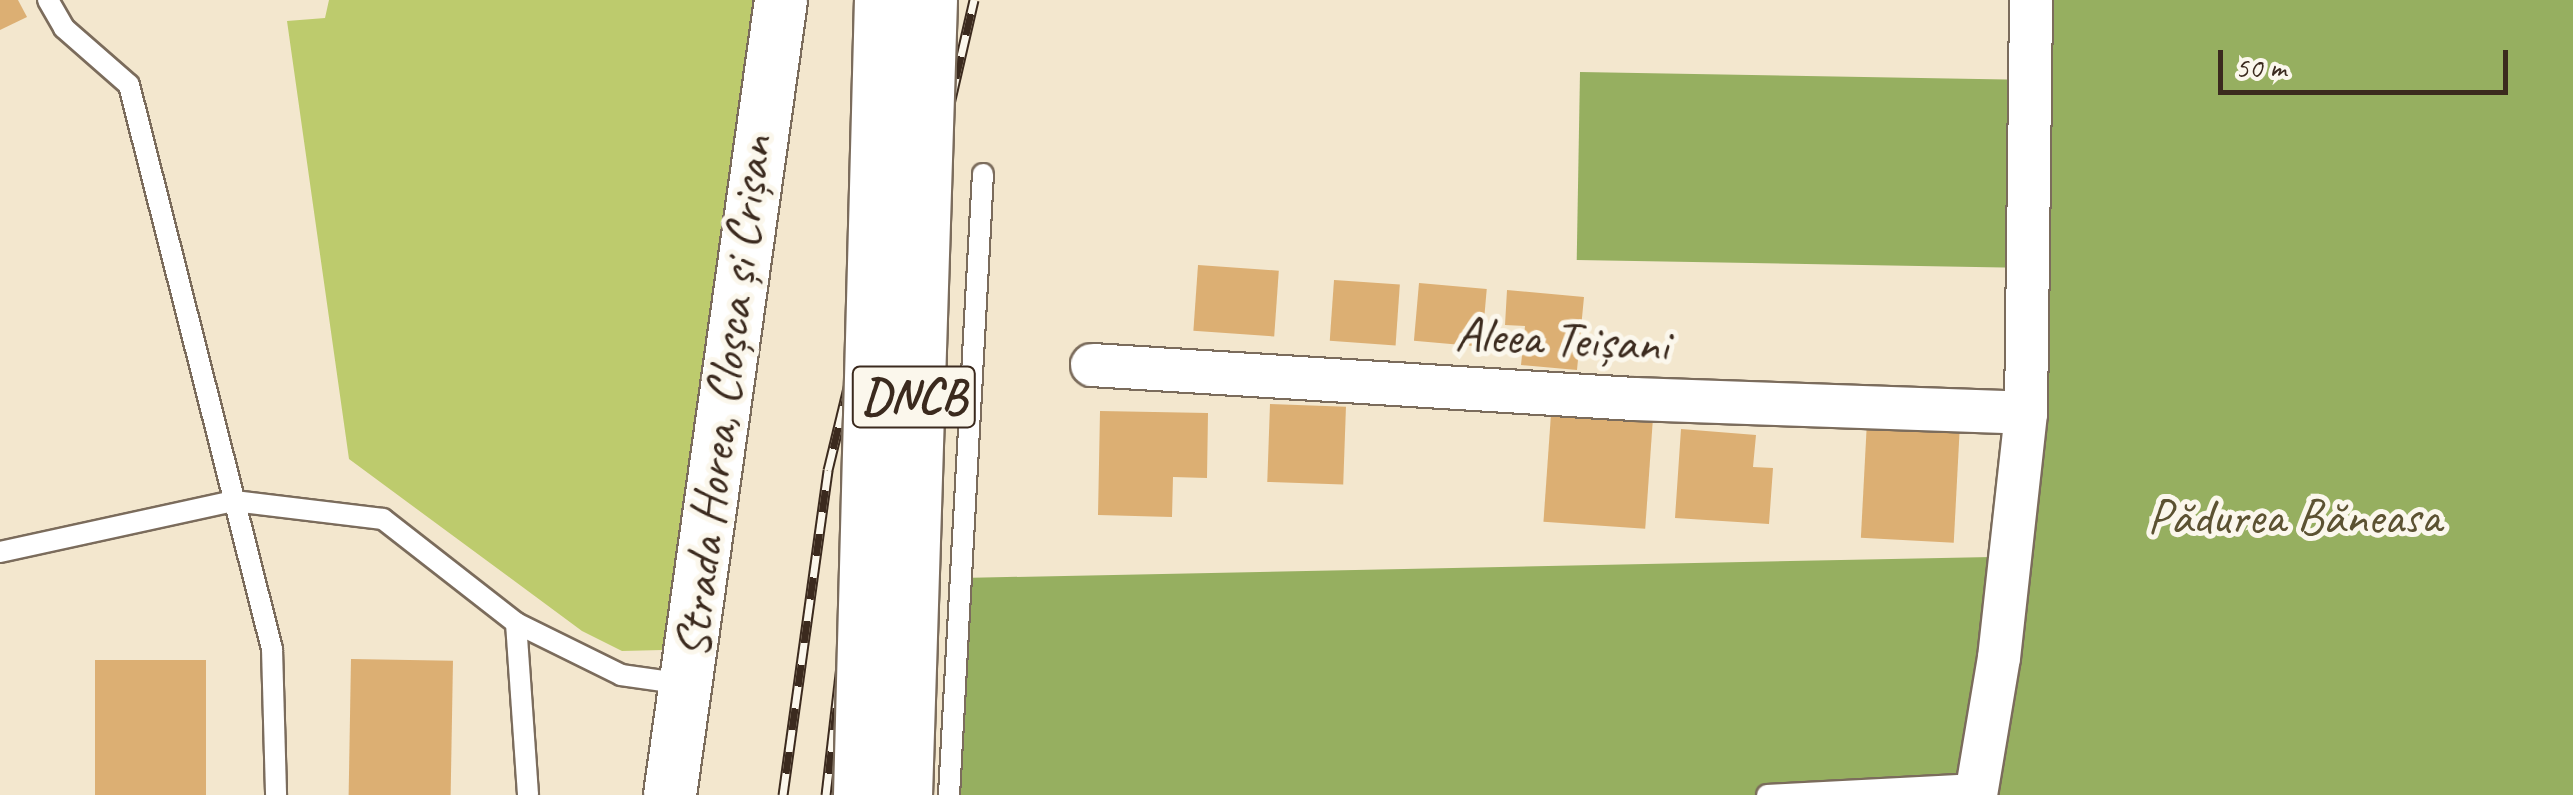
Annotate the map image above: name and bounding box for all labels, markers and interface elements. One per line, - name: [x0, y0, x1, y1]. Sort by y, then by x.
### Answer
- scale bar: [2223, 30, 2513, 92]
- text: 50 m: [2235, 48, 2286, 86]
- street label: Strada Horea, Cloșca și Crișan: [661, 132, 785, 662]
- street label: Aleea Teișani: [1454, 303, 1670, 375]
- road number: DNCB: [852, 354, 976, 440]
- park label: Pădurea Băneasa: [2147, 487, 2441, 547]

